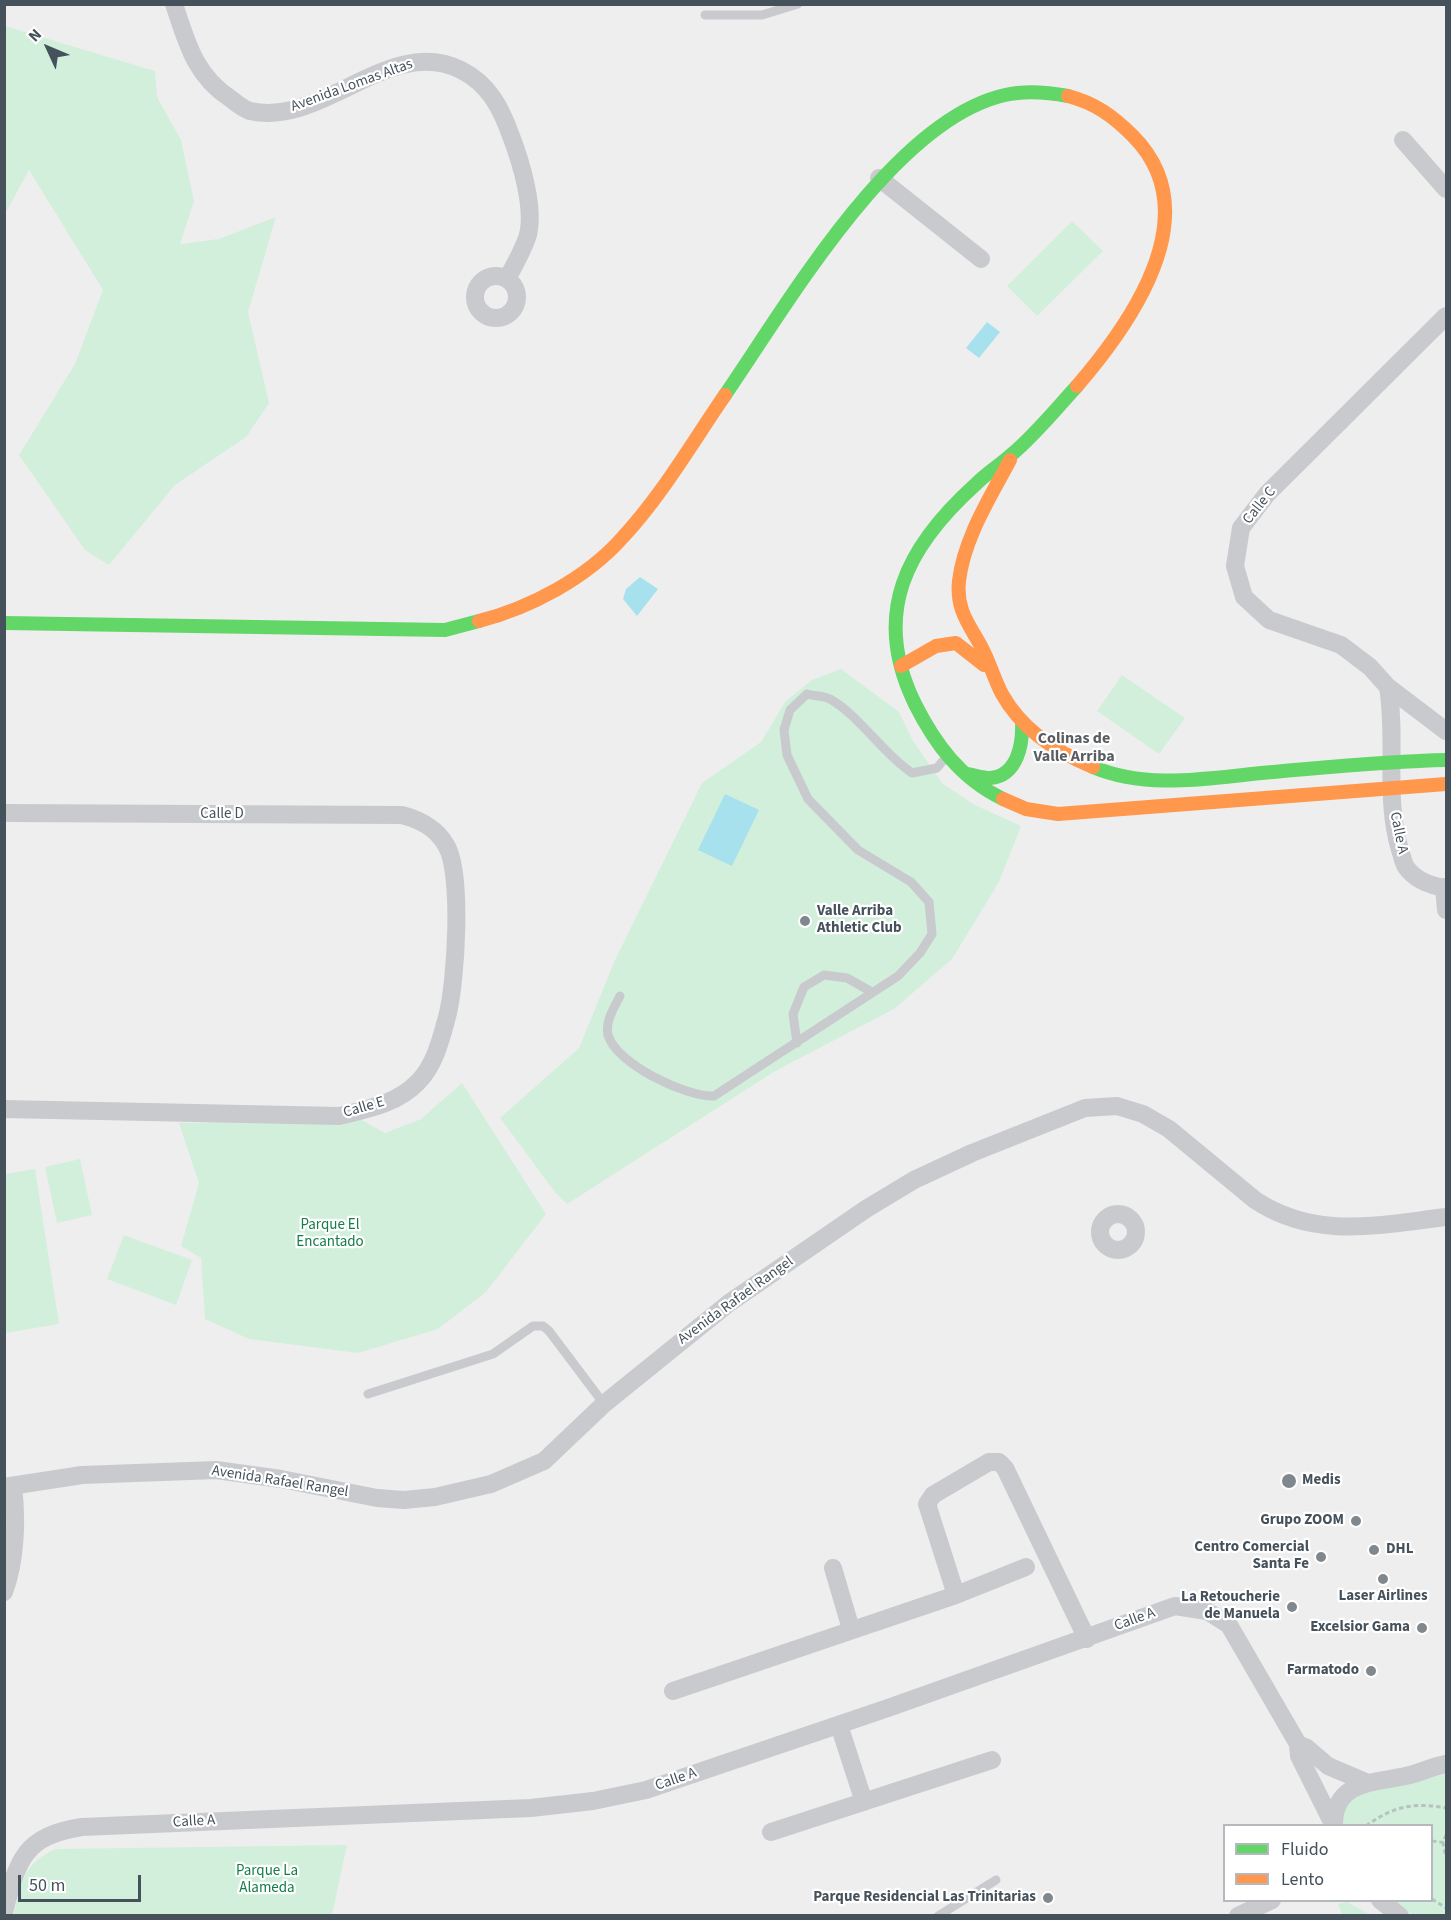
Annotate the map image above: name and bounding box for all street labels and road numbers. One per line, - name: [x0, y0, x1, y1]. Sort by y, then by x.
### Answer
- street label: Avenida Lomas Altas: [289, 56, 415, 116]
- street label: Calle C: [1240, 484, 1280, 528]
- street label: Calle D: [200, 806, 244, 824]
- street label: Calle A: [1385, 810, 1411, 856]
- street label: Calle E: [341, 1094, 387, 1122]
- street label: Avenida Rafael Rangel: [675, 1253, 797, 1349]
- street label: Avenida Rafael Rangel: [210, 1462, 350, 1502]
- street label: Calle A: [1112, 1604, 1158, 1636]
- street label: Calle A: [653, 1765, 699, 1795]
- street label: Calle A: [172, 1812, 216, 1832]

